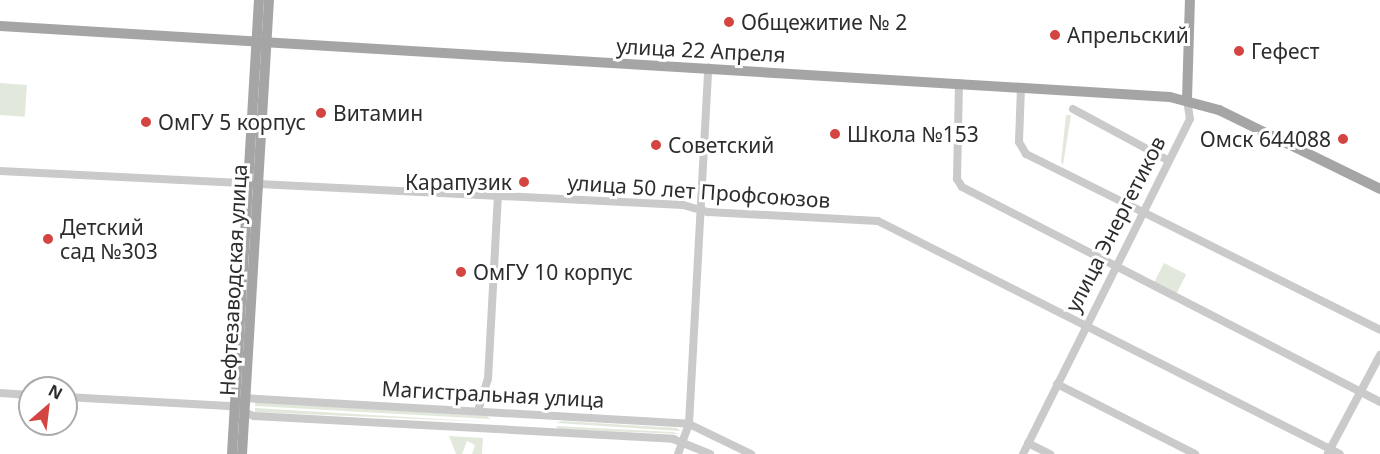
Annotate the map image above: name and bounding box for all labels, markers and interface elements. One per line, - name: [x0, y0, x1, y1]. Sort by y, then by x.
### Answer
- place label: Общежитие № 2: [741, 9, 907, 35]
- marker: Общежитие № 2: [722, 15, 736, 29]
- place label: Апрельский: [1067, 22, 1189, 48]
- marker: Апрельский: [1048, 28, 1062, 42]
- street label: улица 22 Апреля: [616, 33, 786, 67]
- place label: Гефест: [1251, 38, 1320, 64]
- marker: Гефест: [1232, 44, 1246, 58]
- place label: Витамин: [333, 100, 423, 126]
- marker: Витамин: [314, 106, 328, 120]
- place label: ОмГУ 5 корпус: [158, 109, 306, 135]
- marker: ОмГУ 5 корпус: [139, 115, 153, 129]
- place label: Школа №153: [847, 121, 979, 147]
- place label: Омск 644088: [1200, 126, 1331, 152]
- marker: Школа №153: [828, 127, 842, 141]
- place label: Советский: [668, 132, 774, 158]
- street label: улица Энергетиков: [1060, 132, 1170, 316]
- marker: Омск 644088: [1336, 132, 1350, 146]
- marker: Советский: [649, 138, 663, 152]
- street label: Нефтезаводская улица: [214, 163, 252, 397]
- place label: Карапузик: [405, 169, 512, 195]
- street label: улица 50 лет Профсоюзов: [567, 169, 831, 213]
- marker: Карапузик: [517, 175, 531, 189]
- place label: Детский сад №303: [60, 214, 158, 264]
- marker: Детский сад №303: [41, 232, 55, 246]
- place label: ОмГУ 10 корпус: [473, 259, 633, 285]
- marker: ОмГУ 10 корпус: [454, 265, 468, 279]
- north arrow: [18, 376, 78, 436]
- street label: Магистральная улица: [381, 376, 605, 412]
- text: N: [45, 379, 66, 405]

